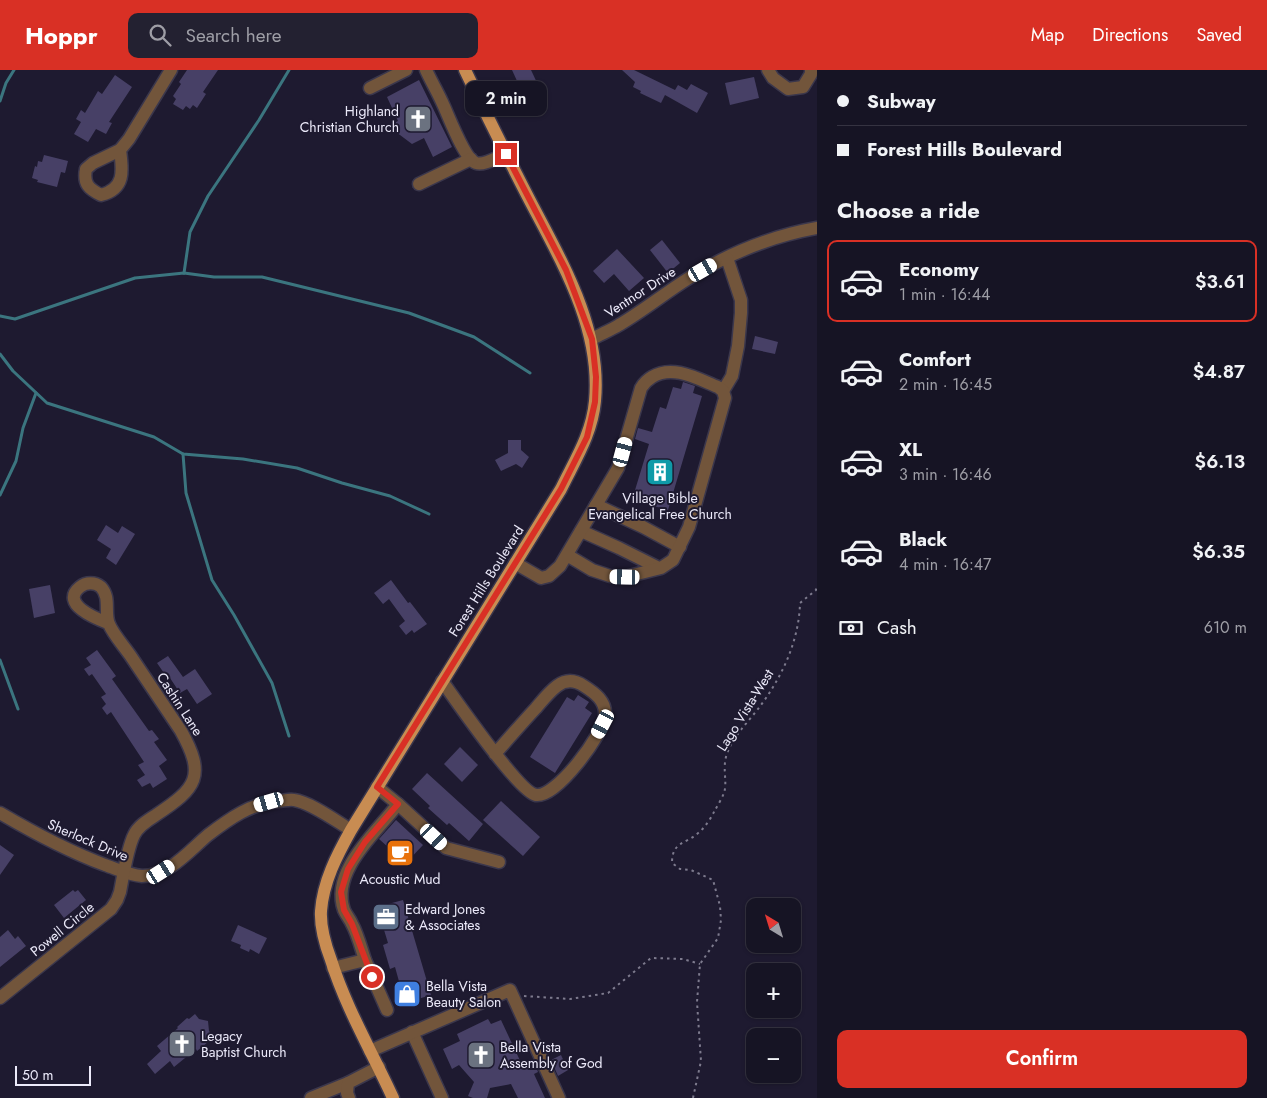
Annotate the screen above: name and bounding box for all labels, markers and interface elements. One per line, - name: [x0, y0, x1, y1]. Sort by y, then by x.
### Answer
- search box: [128, 13, 478, 58]
- text: Hoppr: [25, 18, 98, 53]
- icon: search: [146, 21, 174, 49]
- text: Search here: [186, 22, 282, 49]
- text: Map: [1031, 22, 1064, 48]
- text: Directions: [1092, 22, 1168, 48]
- text: Saved: [1196, 22, 1242, 48]
- callout: 2 min: [465, 82, 547, 116]
- text: 2 min: [485, 87, 527, 110]
- text: Subway: [867, 88, 936, 115]
- place label: Highland Christian Church: [300, 101, 399, 137]
- church icon: Highland Christian Church: [403, 104, 433, 134]
- text: Forest Hills Boulevard: [867, 136, 1062, 163]
- route end: [495, 143, 517, 165]
- text: Choose a ride: [837, 194, 980, 226]
- car: [686, 256, 719, 284]
- text: Economy: [899, 256, 979, 283]
- icon: car: [839, 259, 884, 304]
- street label: Ventnor Drive: [601, 262, 679, 322]
- text: $3.61: [1195, 268, 1245, 295]
- text: 1 min · 16:44: [899, 283, 990, 306]
- text: Comfort: [899, 346, 971, 373]
- icon: car: [839, 349, 884, 394]
- text: $4.87: [1193, 358, 1245, 385]
- text: 2 min · 16:45: [899, 373, 992, 396]
- car: [611, 436, 634, 468]
- text: XL: [899, 436, 922, 463]
- icon: car: [839, 439, 884, 484]
- text: $6.13: [1195, 448, 1245, 475]
- building icon: Village Bible Evangelical Free Church: [645, 457, 675, 487]
- text: 3 min · 16:46: [899, 463, 992, 486]
- place label: Village Bible Evangelical Free Church: [588, 488, 732, 524]
- street label: Forest Hills Boulevard: [444, 521, 528, 641]
- text: Black: [899, 526, 947, 553]
- icon: car: [839, 529, 884, 574]
- text: $6.35: [1192, 538, 1245, 565]
- text: 4 min · 16:47: [899, 553, 992, 576]
- car: [609, 569, 640, 585]
- icon: cash: [837, 614, 865, 642]
- text: Cash: [877, 614, 917, 641]
- text: 610 m: [1204, 616, 1247, 639]
- street label: Lago Vista-West: [712, 665, 779, 755]
- street label: Cashin Lane: [152, 668, 208, 740]
- car: [589, 707, 616, 741]
- car: [252, 791, 285, 813]
- street label: Sherlock Drive: [44, 814, 132, 866]
- car: [417, 821, 450, 853]
- cafe icon: Acoustic Mud: [385, 838, 415, 868]
- car: [144, 858, 177, 886]
- place label: Acoustic Mud: [359, 869, 441, 889]
- street label: Powell Circle: [26, 897, 98, 961]
- north arrow: [746, 898, 801, 952]
- map controls: [746, 898, 801, 1083]
- place label: Edward Jones & Associates: [405, 899, 485, 935]
- office icon: Edward Jones & Associates: [371, 902, 401, 932]
- button: +: [746, 963, 801, 1018]
- route start: [361, 966, 383, 988]
- place label: Bella Vista Beauty Salon: [426, 976, 501, 1012]
- shop icon: Bella Vista Beauty Salon: [392, 979, 422, 1009]
- place label: Legacy Baptist Church: [201, 1026, 287, 1062]
- button: −: [746, 1028, 801, 1083]
- church icon: Legacy Baptist Church: [167, 1029, 197, 1059]
- button: Confirm: [837, 1030, 1247, 1088]
- place label: Bella Vista Assembly of God: [500, 1037, 603, 1073]
- church icon: Bella Vista Assembly of God: [466, 1040, 496, 1070]
- scale bar: [15, 1063, 91, 1086]
- text: 50 m: [22, 1065, 53, 1085]

